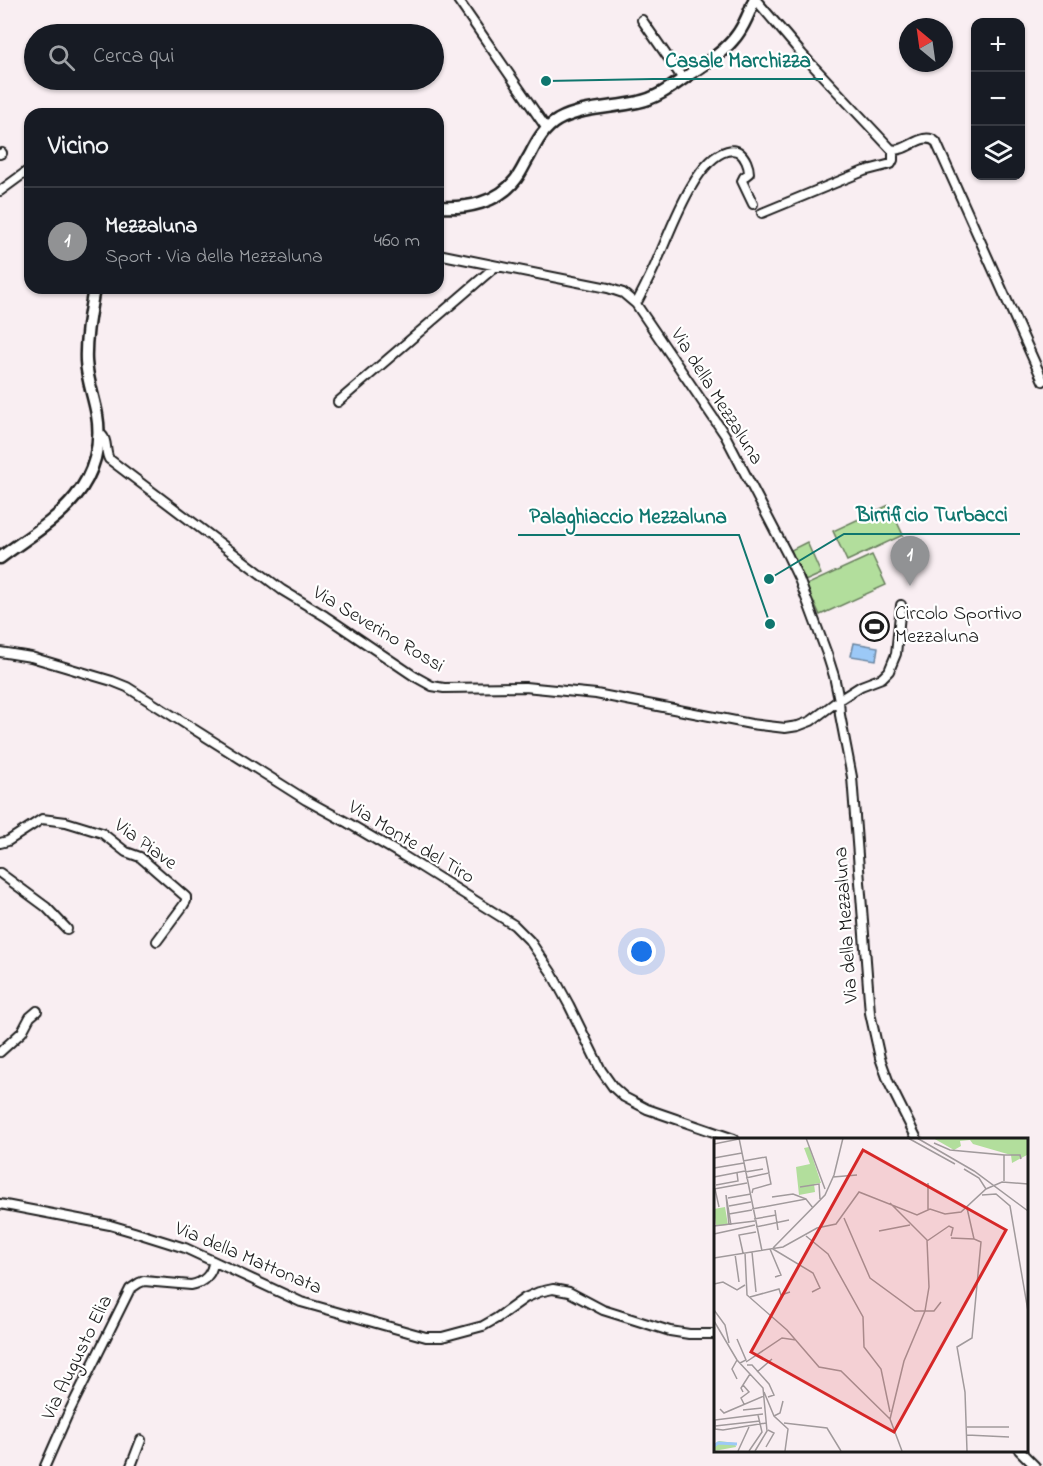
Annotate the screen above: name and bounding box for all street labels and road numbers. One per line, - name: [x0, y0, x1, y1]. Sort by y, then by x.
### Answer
- street label: Via della Mezzaluna: [662, 322, 770, 471]
- street label: Via Severino Rossi: [306, 579, 449, 681]
- street label: Via Monte del Tiro: [341, 793, 480, 892]
- street label: Via Piave: [107, 812, 183, 878]
- street label: Via della Mezzaluna: [827, 846, 867, 1005]
- street label: Via della Mattonata: [169, 1214, 326, 1303]
- street label: Via Augusto Elia: [35, 1290, 122, 1427]

